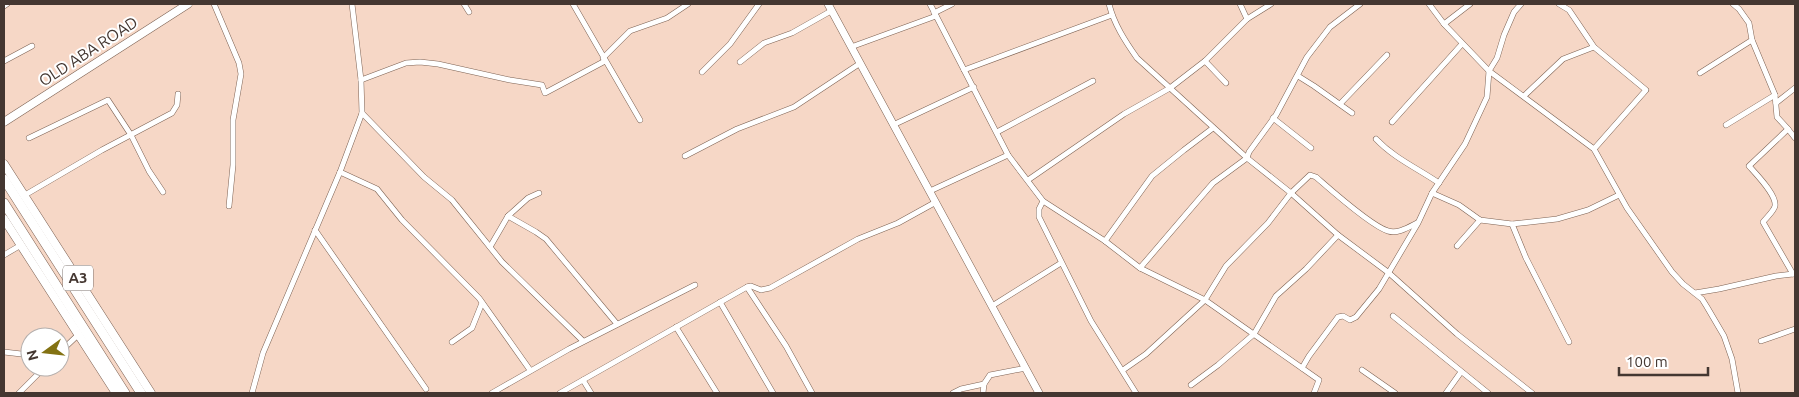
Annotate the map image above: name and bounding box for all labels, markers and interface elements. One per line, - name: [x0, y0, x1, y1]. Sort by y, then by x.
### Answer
- street label: OLD ABA ROAD: [35, 12, 141, 90]
- road number: A3: [63, 266, 93, 290]
- north arrow: [20, 327, 70, 377]
- scale bar: [1619, 344, 1708, 376]
- text: N: [23, 348, 42, 362]
- text: 100 m: [1626, 353, 1668, 370]

